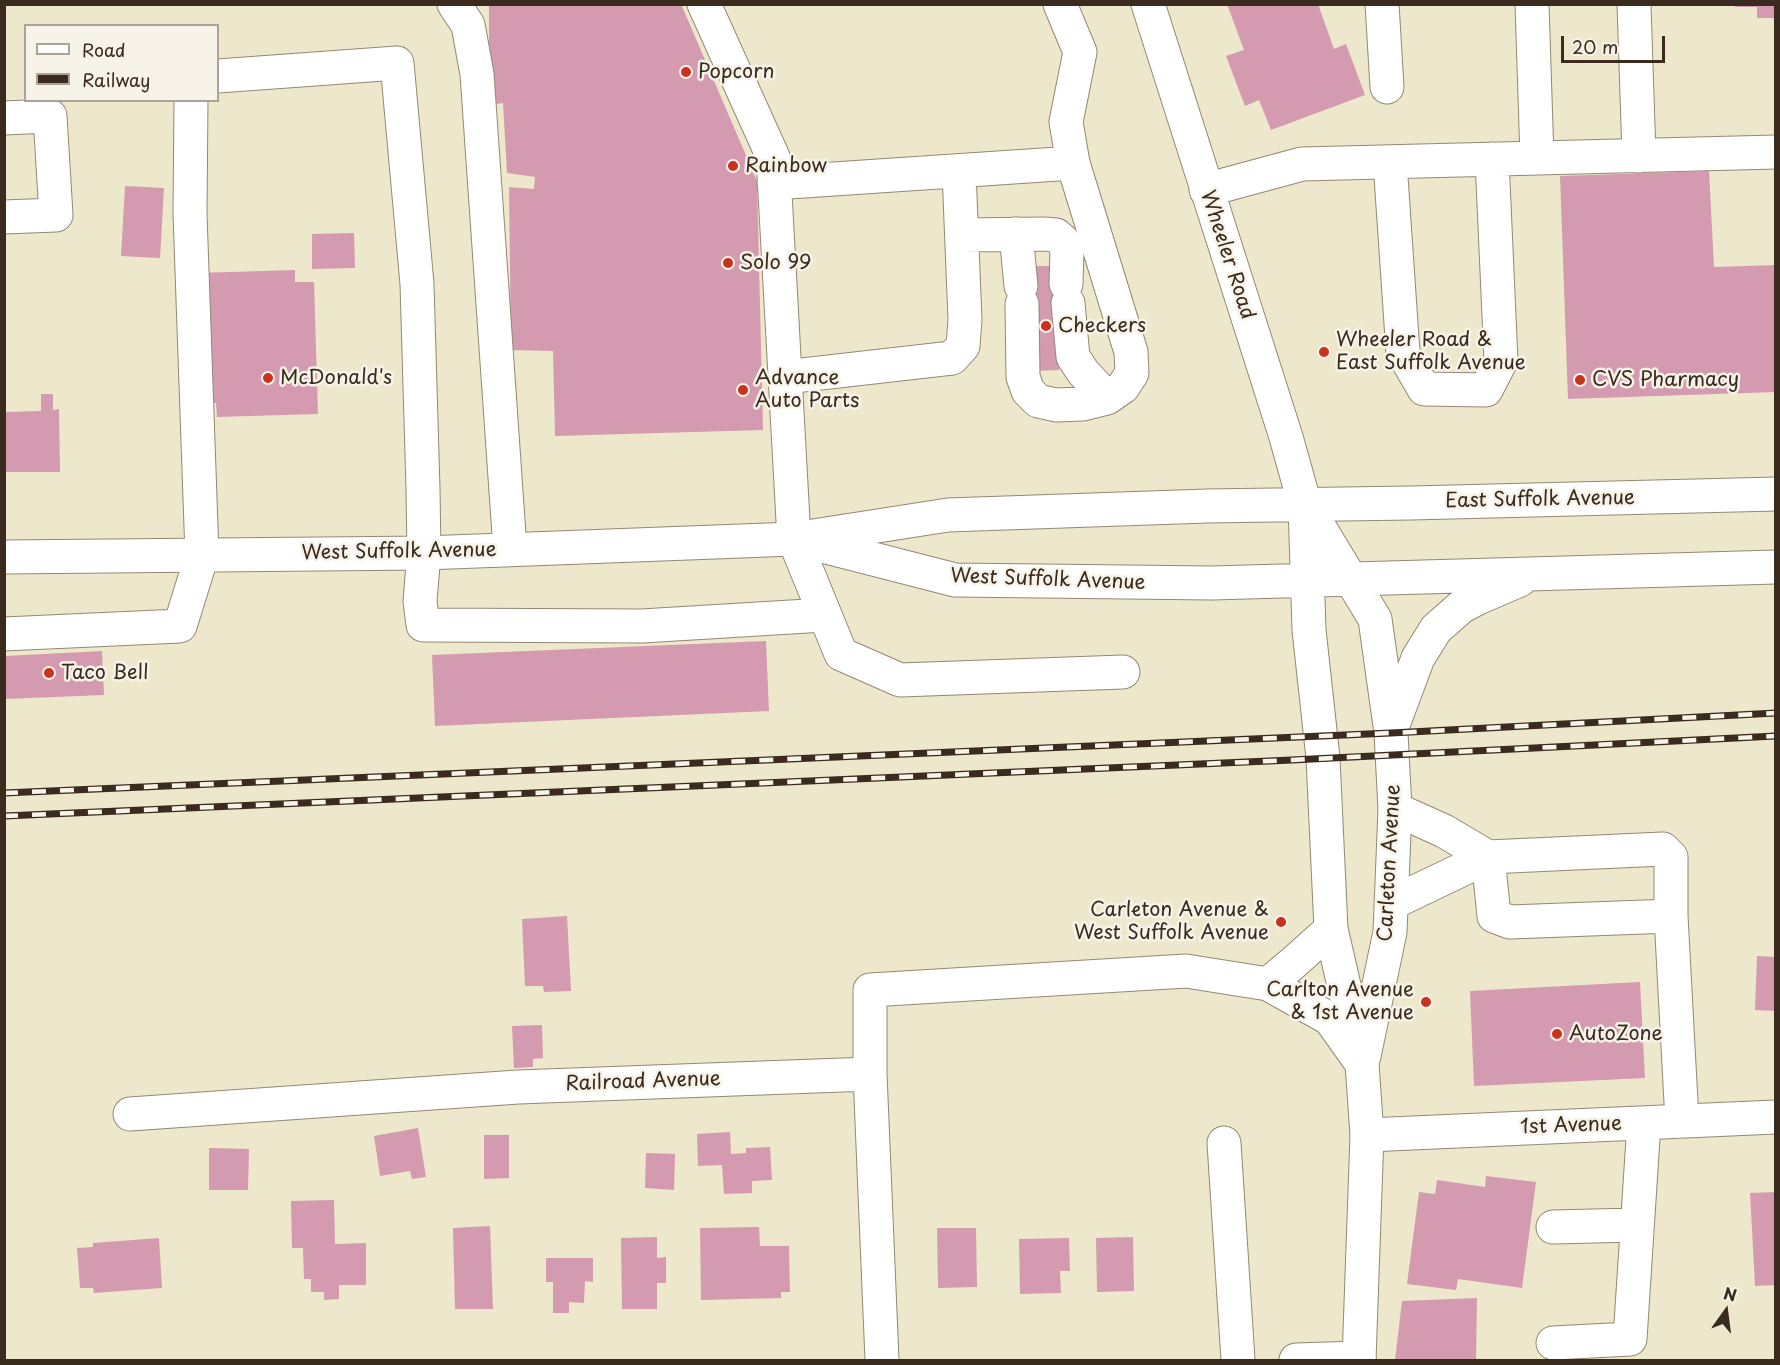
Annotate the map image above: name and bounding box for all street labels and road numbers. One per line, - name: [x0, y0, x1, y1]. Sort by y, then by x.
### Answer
- street label: Wheeler Road: [1195, 187, 1259, 323]
- street label: East Suffolk Avenue: [1445, 486, 1635, 514]
- street label: West Suffolk Avenue: [301, 538, 497, 566]
- street label: West Suffolk Avenue: [950, 565, 1146, 595]
- street label: Carleton Avenue: [1374, 784, 1406, 942]
- street label: Railroad Avenue: [565, 1067, 721, 1097]
- street label: 1st Avenue: [1520, 1112, 1622, 1140]

